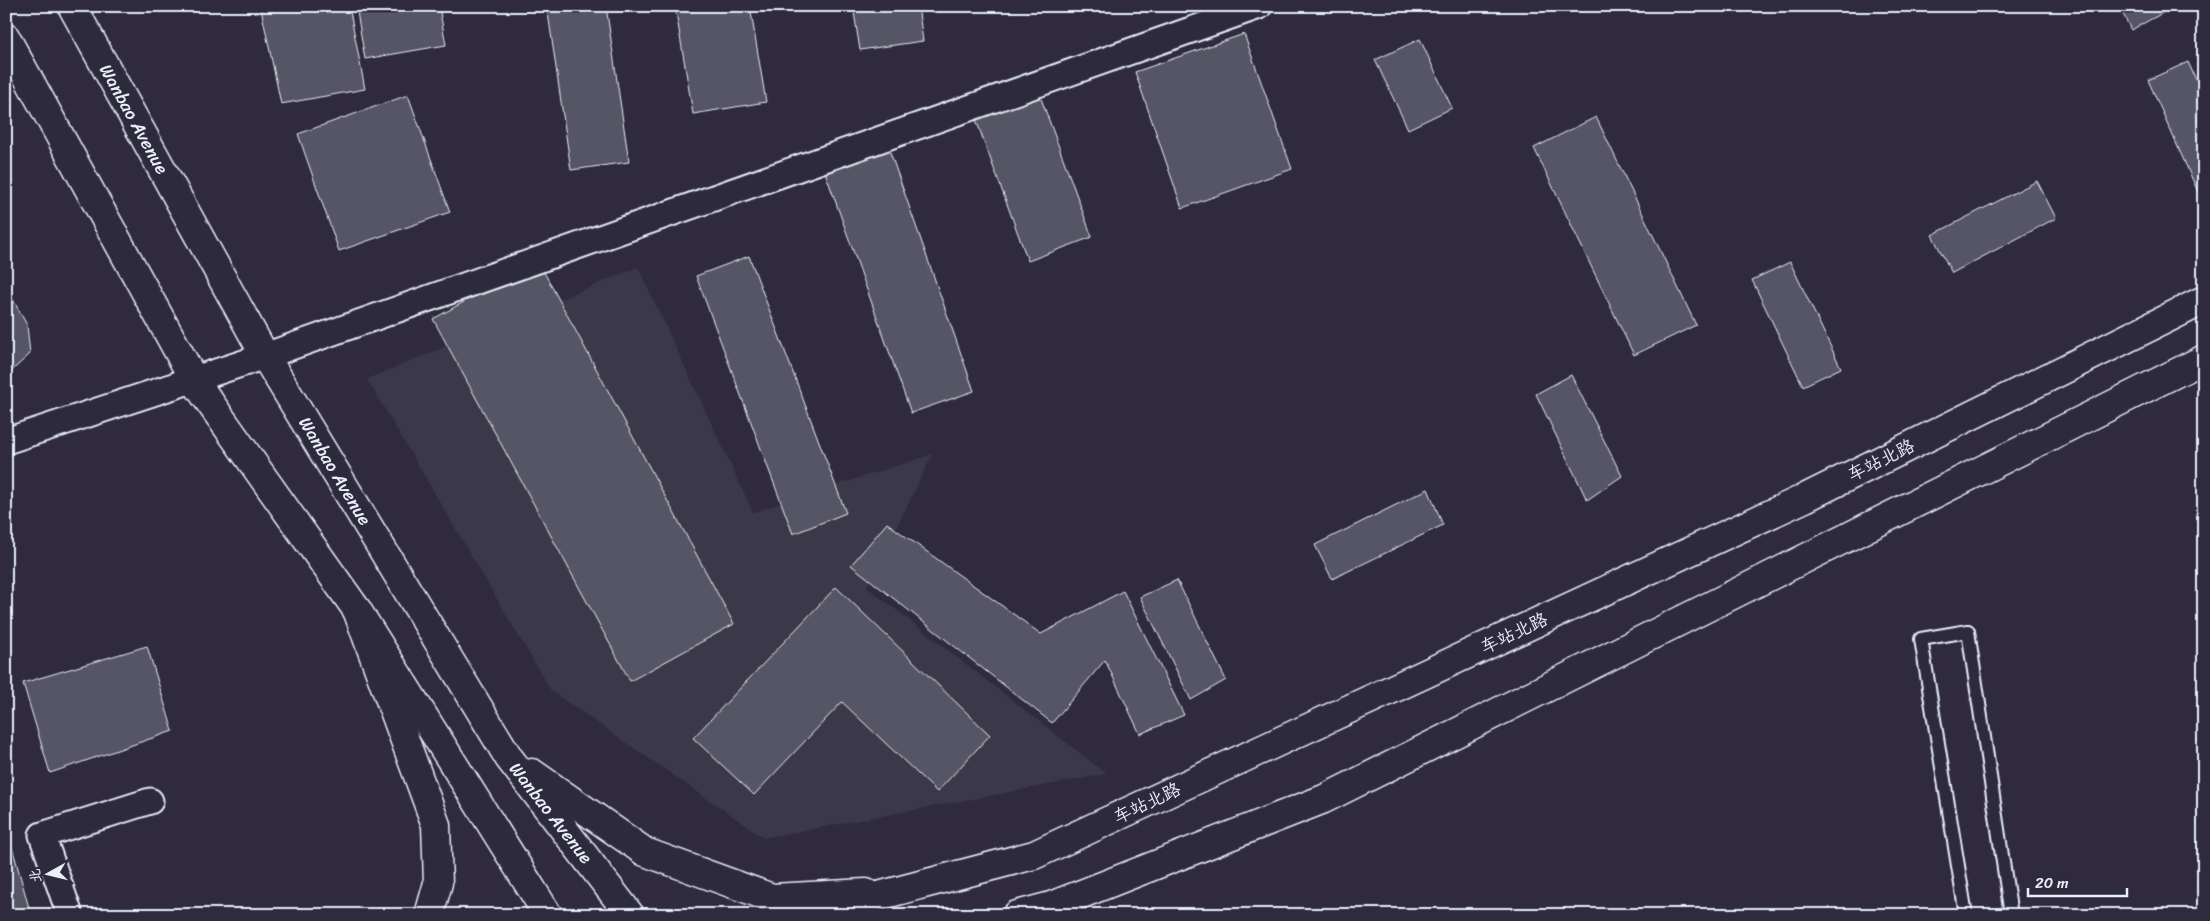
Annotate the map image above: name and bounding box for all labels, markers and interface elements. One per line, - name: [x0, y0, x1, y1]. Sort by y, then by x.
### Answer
- street label: Wanbao Avenue: [90, 58, 178, 181]
- street label: Wanbao Avenue: [290, 410, 380, 532]
- street label: 车站北路: [1842, 430, 1920, 490]
- street label: 车站北路: [1475, 603, 1553, 663]
- street label: Wanbao Avenue: [501, 755, 601, 871]
- street label: 车站北路: [1108, 773, 1186, 833]
- north arrow: [22, 848, 72, 898]
- scale bar: [2028, 866, 2126, 898]
- text: 北: [22, 867, 49, 884]
- text: 20 m: [2035, 870, 2069, 896]

